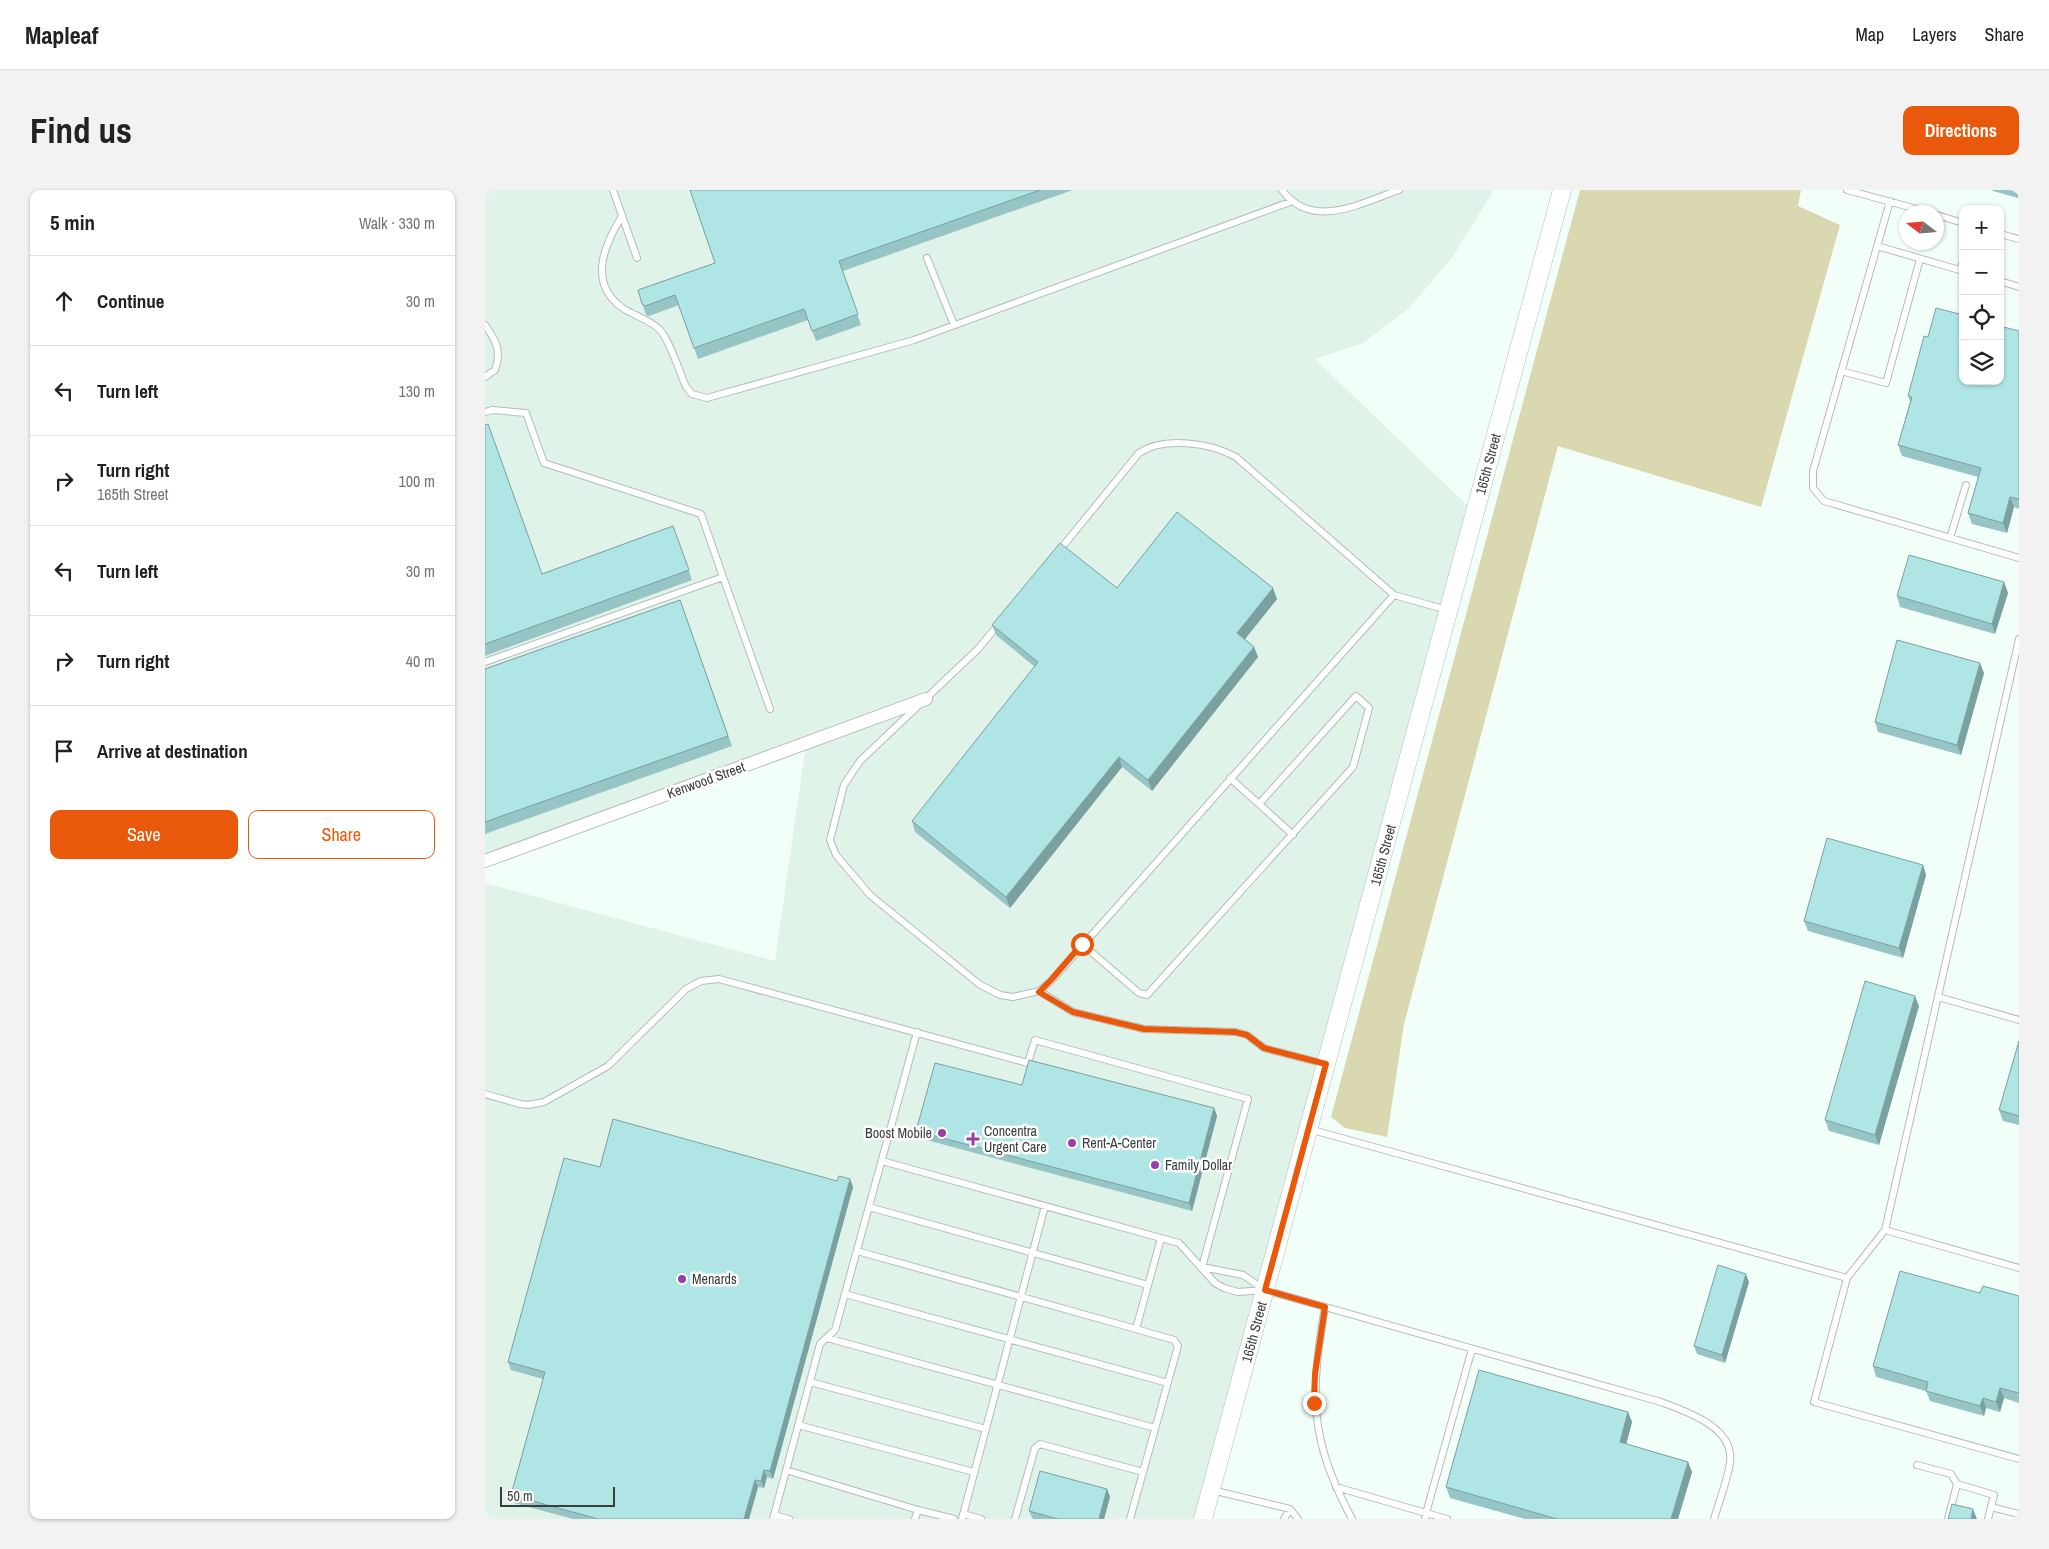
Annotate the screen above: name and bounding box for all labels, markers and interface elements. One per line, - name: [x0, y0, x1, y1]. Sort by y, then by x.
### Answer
- text: Mapleaf: [25, 19, 98, 51]
- text: Map: [1856, 22, 1884, 47]
- text: Layers: [1912, 22, 1957, 47]
- text: Share: [1985, 22, 2024, 47]
- button: Directions: [1903, 106, 2019, 155]
- text: Find us: [30, 107, 132, 154]
- north arrow: [1899, 205, 1944, 250]
- map controls: [1959, 205, 2004, 385]
- button: +: [1959, 205, 2004, 250]
- text: 5 min: [50, 208, 95, 237]
- text: Walk · 330 m: [359, 212, 435, 234]
- button: −: [1959, 250, 2004, 295]
- icon: ahead: [50, 287, 78, 315]
- text: Continue: [97, 288, 165, 314]
- text: 30 m: [406, 290, 435, 312]
- button: locate: [1959, 295, 2004, 340]
- button: layers: [1959, 340, 2004, 385]
- icon: left: [50, 377, 78, 405]
- text: Turn left: [97, 378, 158, 404]
- text: 130 m: [399, 380, 435, 402]
- street label: 165th Street: [1471, 431, 1505, 497]
- text: Turn right: [97, 457, 169, 483]
- icon: right: [50, 467, 78, 495]
- text: 100 m: [399, 470, 435, 492]
- text: 165th Street: [97, 483, 169, 505]
- icon: left: [50, 557, 78, 585]
- text: Turn left: [97, 558, 158, 584]
- text: 30 m: [406, 560, 435, 582]
- icon: right: [50, 647, 78, 675]
- text: Turn right: [97, 648, 169, 674]
- text: 40 m: [406, 650, 435, 672]
- icon: arrive: [50, 737, 78, 765]
- text: Arrive at destination: [97, 738, 248, 764]
- street label: Kenwood Street: [665, 758, 747, 802]
- button: Save: [50, 810, 238, 859]
- button: Share: [248, 810, 435, 859]
- street label: 165th Street: [1366, 822, 1400, 888]
- route start: [1071, 933, 1094, 956]
- place label: Concentra Urgent Care: [984, 1122, 1047, 1156]
- place label: Boost Mobile: [865, 1124, 932, 1142]
- marker: Boost Mobile: [936, 1127, 948, 1139]
- marker: Concentra Urgent Care: [966, 1132, 980, 1146]
- place label: Rent-A-Center: [1082, 1134, 1156, 1152]
- marker: Rent-A-Center: [1066, 1137, 1078, 1149]
- place label: Family Dollar: [1165, 1156, 1232, 1174]
- marker: Family Dollar: [1149, 1159, 1161, 1171]
- place label: Menards: [692, 1270, 737, 1288]
- marker: Menards: [676, 1273, 688, 1285]
- street label: 165th Street: [1237, 1299, 1271, 1365]
- route end: [1303, 1392, 1326, 1415]
- scale bar: [500, 1484, 615, 1507]
- text: 50 m: [507, 1487, 533, 1505]

